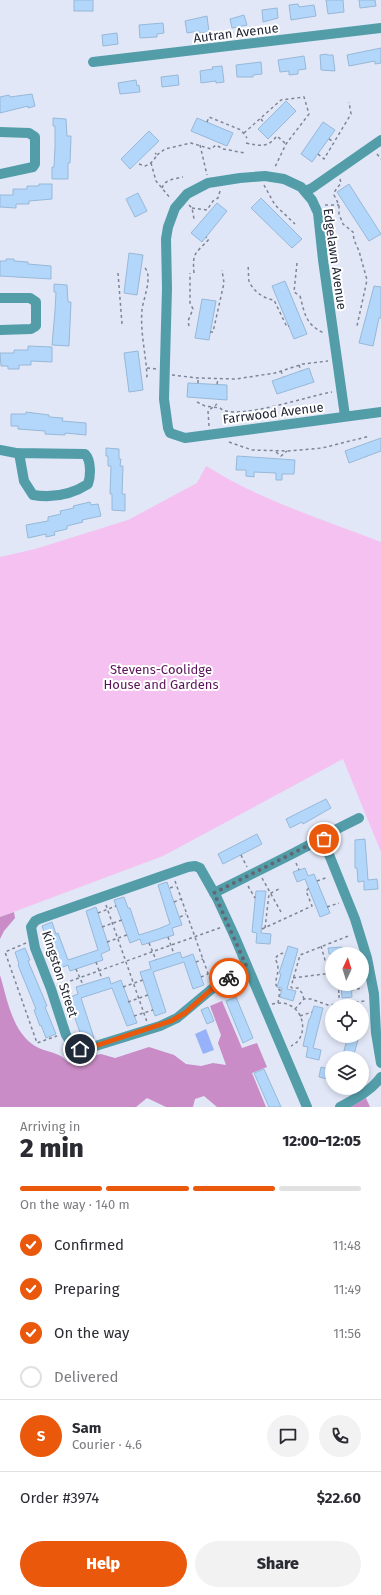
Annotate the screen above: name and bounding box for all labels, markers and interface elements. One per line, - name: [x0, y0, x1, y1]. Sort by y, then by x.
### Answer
- street label: Autran Avenue: [193, 20, 279, 46]
- street label: Edgelawn Avenue: [320, 207, 350, 311]
- street label: Farrwood Avenue: [222, 399, 324, 427]
- park label: Stevens-Coolidge House and Gardens: [104, 662, 218, 692]
- pin: [307, 822, 341, 856]
- icon: bag: [313, 828, 335, 850]
- street label: Kingston Street: [39, 929, 81, 1019]
- north arrow: [325, 947, 369, 991]
- map controls: [325, 947, 369, 1095]
- courier: [209, 958, 249, 998]
- icon: bike: [218, 967, 240, 989]
- button: locate: [325, 999, 369, 1043]
- pin: [63, 1032, 97, 1066]
- icon: home: [69, 1038, 91, 1060]
- button: layers: [325, 1051, 369, 1095]
- text: Arriving in: [20, 1119, 80, 1134]
- text: 12:00–12:05: [282, 1132, 361, 1150]
- text: 2 min: [20, 1133, 84, 1164]
- text: On the way · 140 m: [20, 1197, 130, 1212]
- icon: check: [20, 1234, 42, 1256]
- text: Confirmed: [54, 1236, 124, 1254]
- text: 11:48: [333, 1238, 361, 1253]
- icon: check: [20, 1278, 42, 1300]
- text: Preparing: [54, 1280, 119, 1298]
- text: 11:49: [333, 1282, 361, 1297]
- icon: check: [20, 1322, 42, 1344]
- text: On the way: [54, 1324, 129, 1342]
- text: 11:56: [333, 1326, 361, 1341]
- text: Delivered: [54, 1368, 118, 1386]
- button: chat: [267, 1415, 309, 1457]
- button: phone: [319, 1415, 361, 1457]
- text: Sam: [72, 1419, 101, 1437]
- text: S: [37, 1427, 45, 1445]
- text: Courier · 4.6: [72, 1437, 142, 1452]
- text: Order #3974: [20, 1489, 99, 1507]
- text: $22.60: [317, 1489, 361, 1507]
- button: Help: [20, 1541, 187, 1587]
- button: Share: [195, 1541, 361, 1587]

